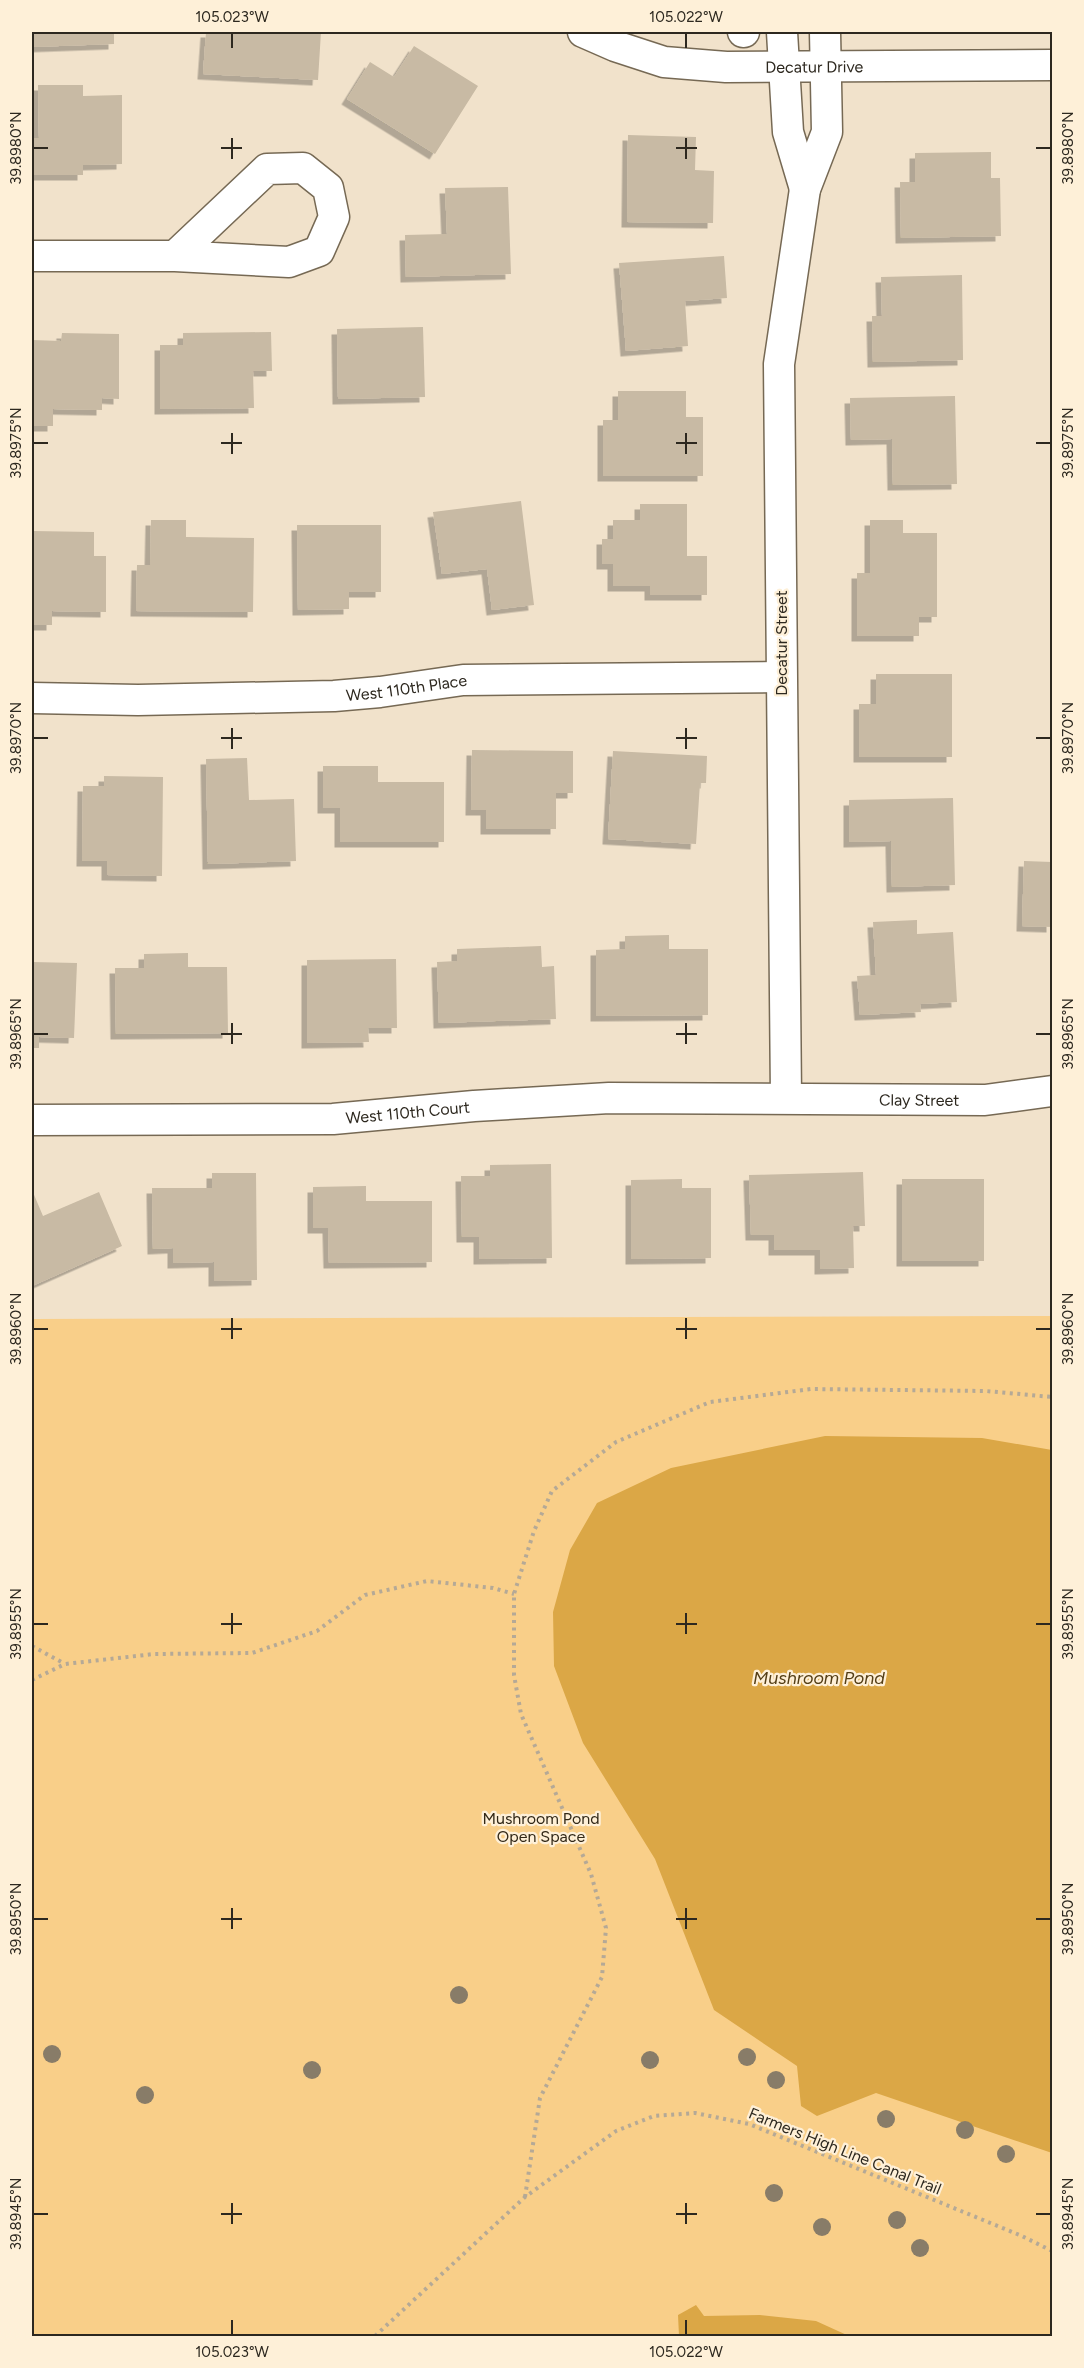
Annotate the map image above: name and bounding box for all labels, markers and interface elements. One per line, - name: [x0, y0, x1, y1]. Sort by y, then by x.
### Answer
- text: 105.023°W: [195, 8, 269, 26]
- text: 105.022°W: [649, 8, 724, 26]
- street label: Decatur Drive: [765, 57, 864, 76]
- text: 39.8980°N: [7, 111, 25, 185]
- text: 39.8980°N: [1059, 111, 1077, 185]
- text: 39.8975°N: [7, 407, 25, 479]
- text: 39.8975°N: [1059, 407, 1077, 479]
- street label: Decatur Street: [772, 590, 791, 696]
- street label: West 110th Place: [345, 670, 468, 704]
- text: 39.8970°N: [7, 702, 25, 774]
- text: 39.8970°N: [1059, 702, 1077, 774]
- text: 39.8965°N: [7, 998, 25, 1070]
- text: 39.8965°N: [1059, 998, 1077, 1070]
- street label: Clay Street: [879, 1090, 959, 1109]
- street label: West 110th Court: [345, 1097, 471, 1127]
- text: 39.8960°N: [7, 1293, 25, 1365]
- text: 39.8960°N: [1059, 1293, 1077, 1365]
- text: 39.8955°N: [7, 1588, 25, 1660]
- text: 39.8955°N: [1059, 1588, 1077, 1660]
- water label: Mushroom Pond: [753, 1667, 885, 1689]
- park label: Mushroom Pond Open Space: [482, 1809, 600, 1846]
- text: 39.8950°N: [7, 1883, 25, 1955]
- text: 39.8950°N: [1059, 1883, 1077, 1955]
- street label: Farmers High Line Canal Trail: [746, 2104, 944, 2198]
- text: 39.8945°N: [7, 2178, 25, 2250]
- text: 39.8945°N: [1059, 2178, 1077, 2250]
- text: 105.023°W: [195, 2343, 269, 2361]
- text: 105.022°W: [649, 2343, 724, 2361]

